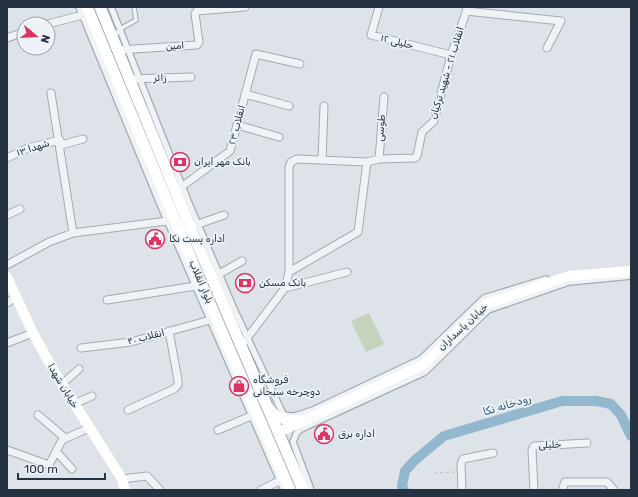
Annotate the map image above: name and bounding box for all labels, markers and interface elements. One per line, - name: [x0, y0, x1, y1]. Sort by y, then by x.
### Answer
- north arrow: [16, 16, 56, 56]
- street label: انقلاب ۲۱ - شهید ترکیان: [427, 25, 467, 121]
- street label: حلیلی ۱۲: [379, 32, 415, 52]
- text: N: [38, 33, 52, 45]
- street label: امین: [165, 39, 185, 53]
- street label: زائر: [152, 72, 167, 84]
- street label: انقلاب ۲۳: [226, 104, 248, 146]
- street label: طوسی: [374, 114, 388, 142]
- street label: شهدا ۱۳: [15, 137, 51, 159]
- bank icon: بانک مهر ایران: [169, 151, 191, 173]
- place label: بانک مهر ایران: [194, 156, 251, 168]
- public building icon: اداره پست نکا: [144, 228, 166, 250]
- place label: اداره پست نکا: [169, 233, 225, 246]
- street label: بلوار انقلاب: [186, 258, 216, 306]
- bank icon: بانک مسکن: [234, 272, 256, 294]
- place label: بانک مسکن: [259, 277, 306, 289]
- street label: خیابان پاسداران: [436, 301, 491, 354]
- street label: انقلاب ۴۰: [126, 327, 166, 347]
- street label: خیابان شهدا: [45, 361, 81, 411]
- place label: فروشگاه دوچرخه سبحانی: [253, 374, 321, 398]
- shop icon: فروشگاه دوچرخه سبحانی: [228, 375, 250, 397]
- water label: رودخانه نکا: [481, 391, 533, 419]
- public building icon: اداره برق: [313, 423, 335, 445]
- place label: اداره برق: [338, 428, 375, 440]
- street label: خلیلی: [538, 438, 562, 452]
- scale bar: [18, 455, 105, 481]
- text: 100 m: [24, 462, 58, 476]

